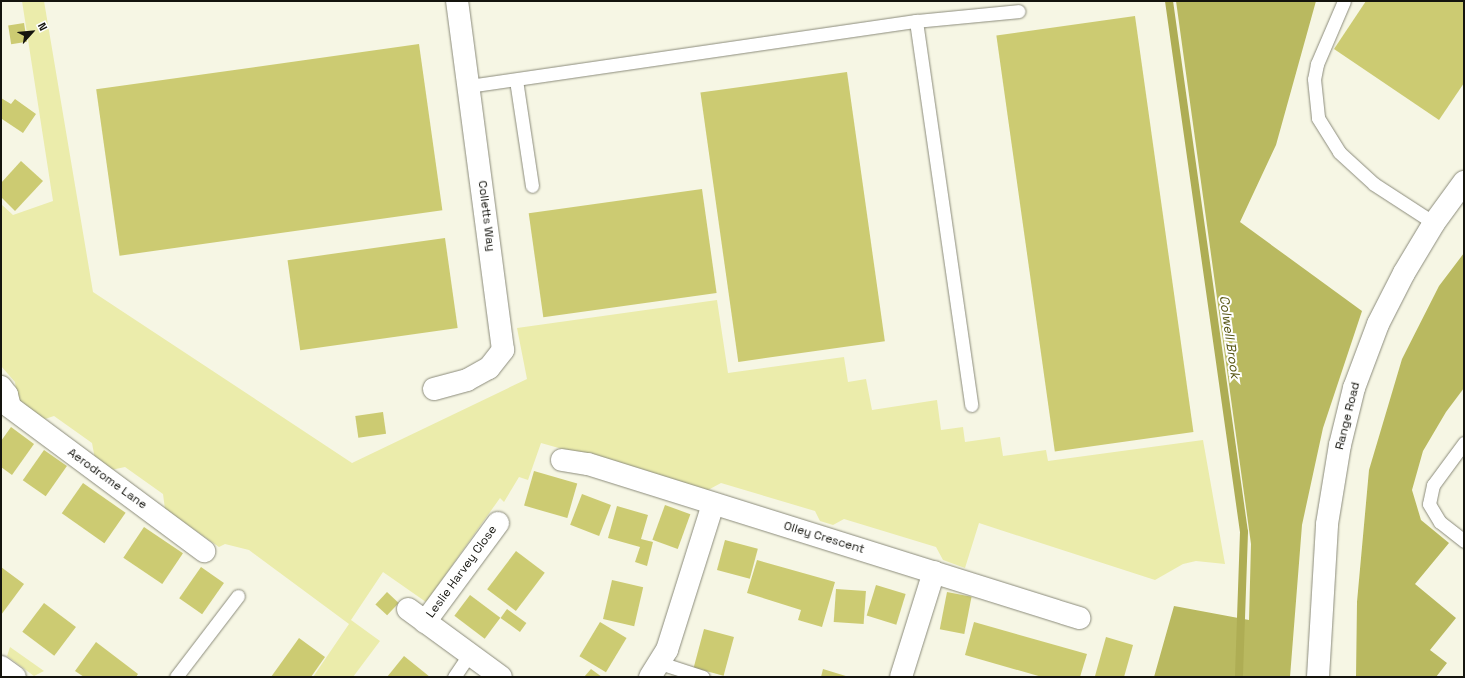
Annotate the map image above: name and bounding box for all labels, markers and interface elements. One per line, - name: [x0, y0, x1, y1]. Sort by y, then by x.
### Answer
- north arrow: [12, 12, 52, 52]
- text: N: [35, 20, 51, 33]
- street label: Colletts Way: [475, 180, 497, 252]
- water label: Colwell Brook: [1215, 295, 1243, 379]
- street label: Range Road: [1333, 381, 1363, 451]
- street label: Aerodrome Lane: [65, 445, 149, 513]
- street label: Olley Crescent: [782, 519, 866, 557]
- street label: Leslie Harvey Close: [424, 523, 500, 621]

